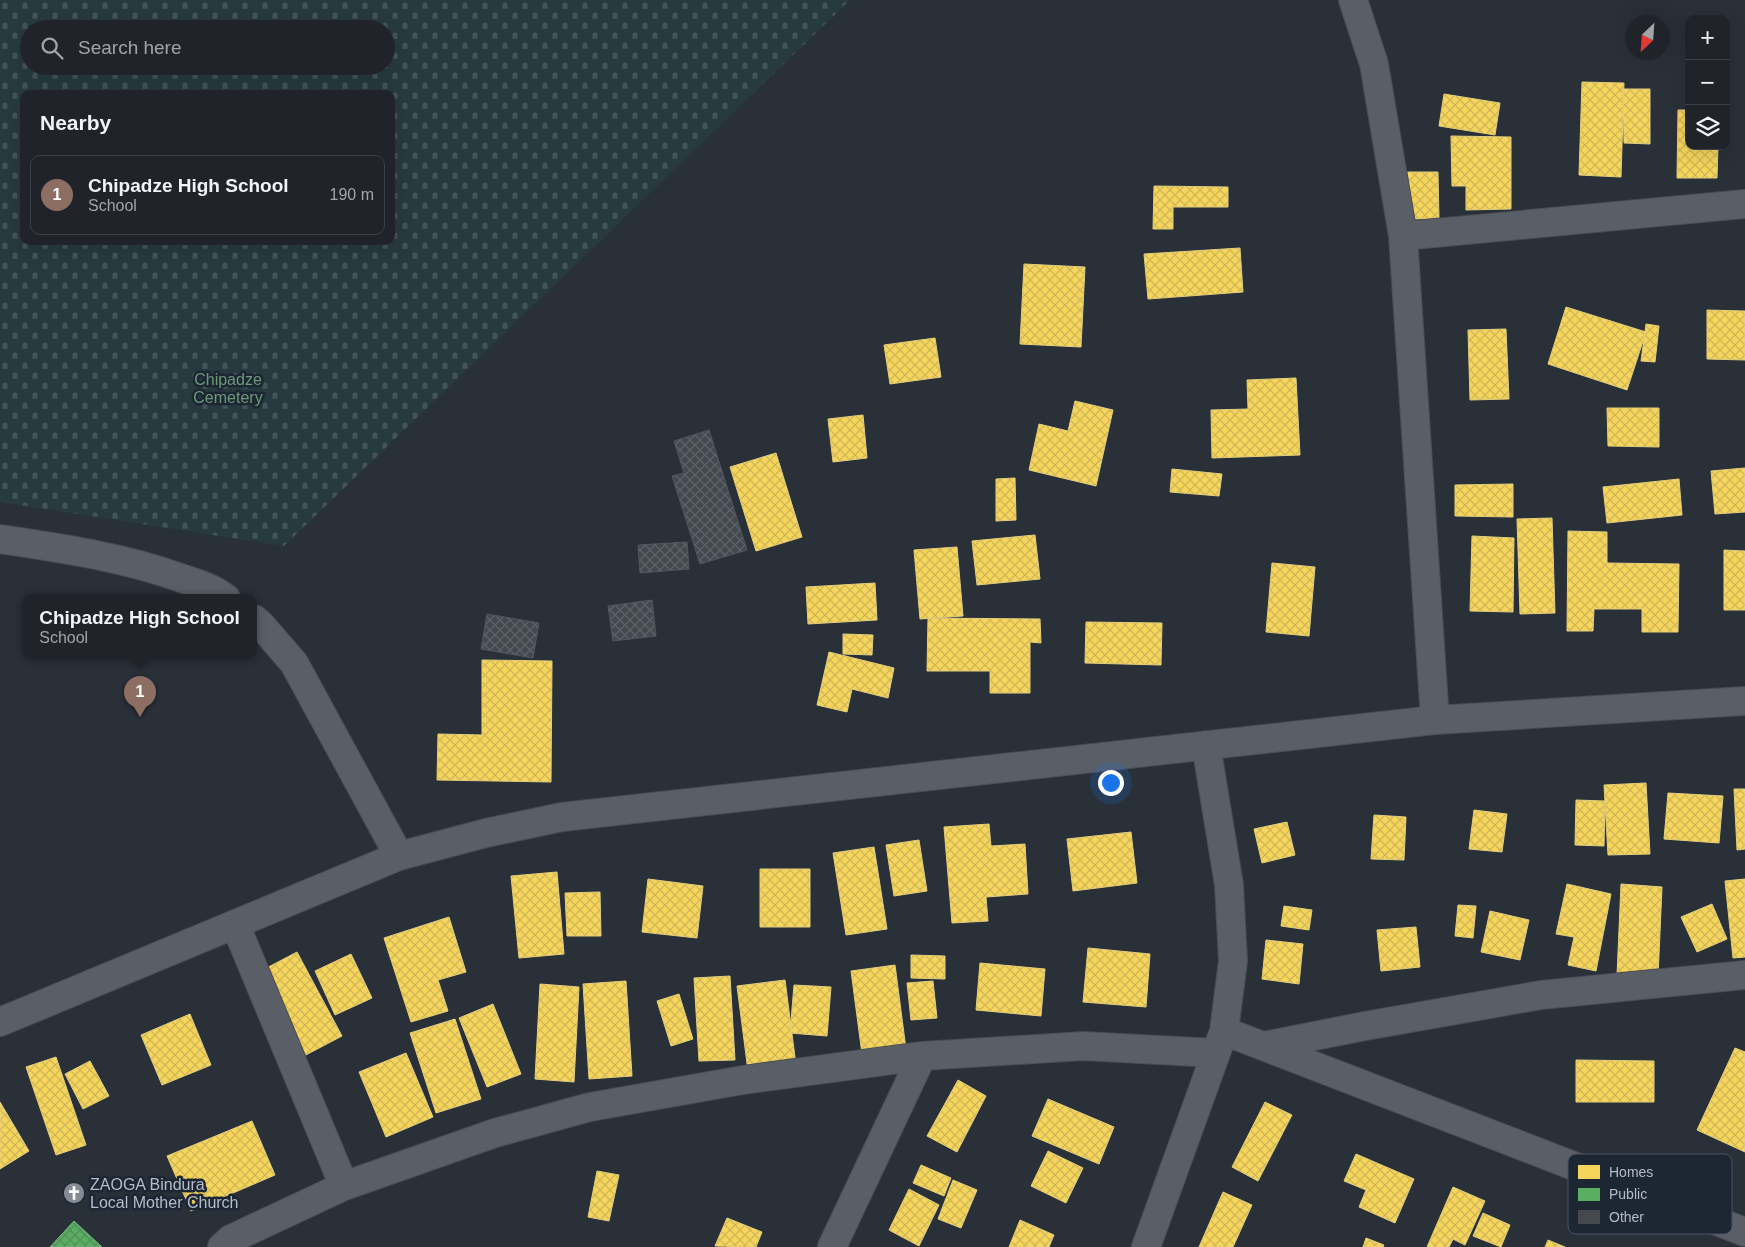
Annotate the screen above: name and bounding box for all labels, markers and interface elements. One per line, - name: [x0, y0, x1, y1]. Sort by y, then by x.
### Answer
- north arrow: [1625, 15, 1670, 60]
- map controls: [1685, 15, 1730, 150]
- button: +: [1685, 15, 1730, 60]
- search box: [20, 20, 395, 75]
- icon: search: [38, 34, 66, 62]
- text: Search here: [78, 37, 182, 58]
- button: −: [1685, 60, 1730, 105]
- button: layers: [1685, 105, 1730, 150]
- text: Nearby: [40, 111, 111, 134]
- text: Chipadze High School: [88, 175, 289, 196]
- text: 1: [53, 186, 61, 203]
- text: 190 m: [330, 186, 374, 203]
- text: School: [88, 197, 137, 214]
- park label: Chipadze Cemetery: [193, 371, 263, 406]
- popup: [22, 594, 257, 659]
- text: Chipadze High School: [39, 607, 240, 628]
- text: School: [39, 629, 88, 646]
- pin: 1: [124, 676, 156, 717]
- your location: [1098, 770, 1124, 796]
- legend: [1568, 1154, 1732, 1234]
- text: Homes: [1609, 1164, 1653, 1180]
- place label: ZAOGA Bindura Local Mother Church: [90, 1176, 239, 1211]
- church icon: ZAOGA Bindura Local Mother Church: [62, 1181, 86, 1205]
- text: Public: [1609, 1186, 1647, 1202]
- text: Other: [1609, 1209, 1644, 1225]

